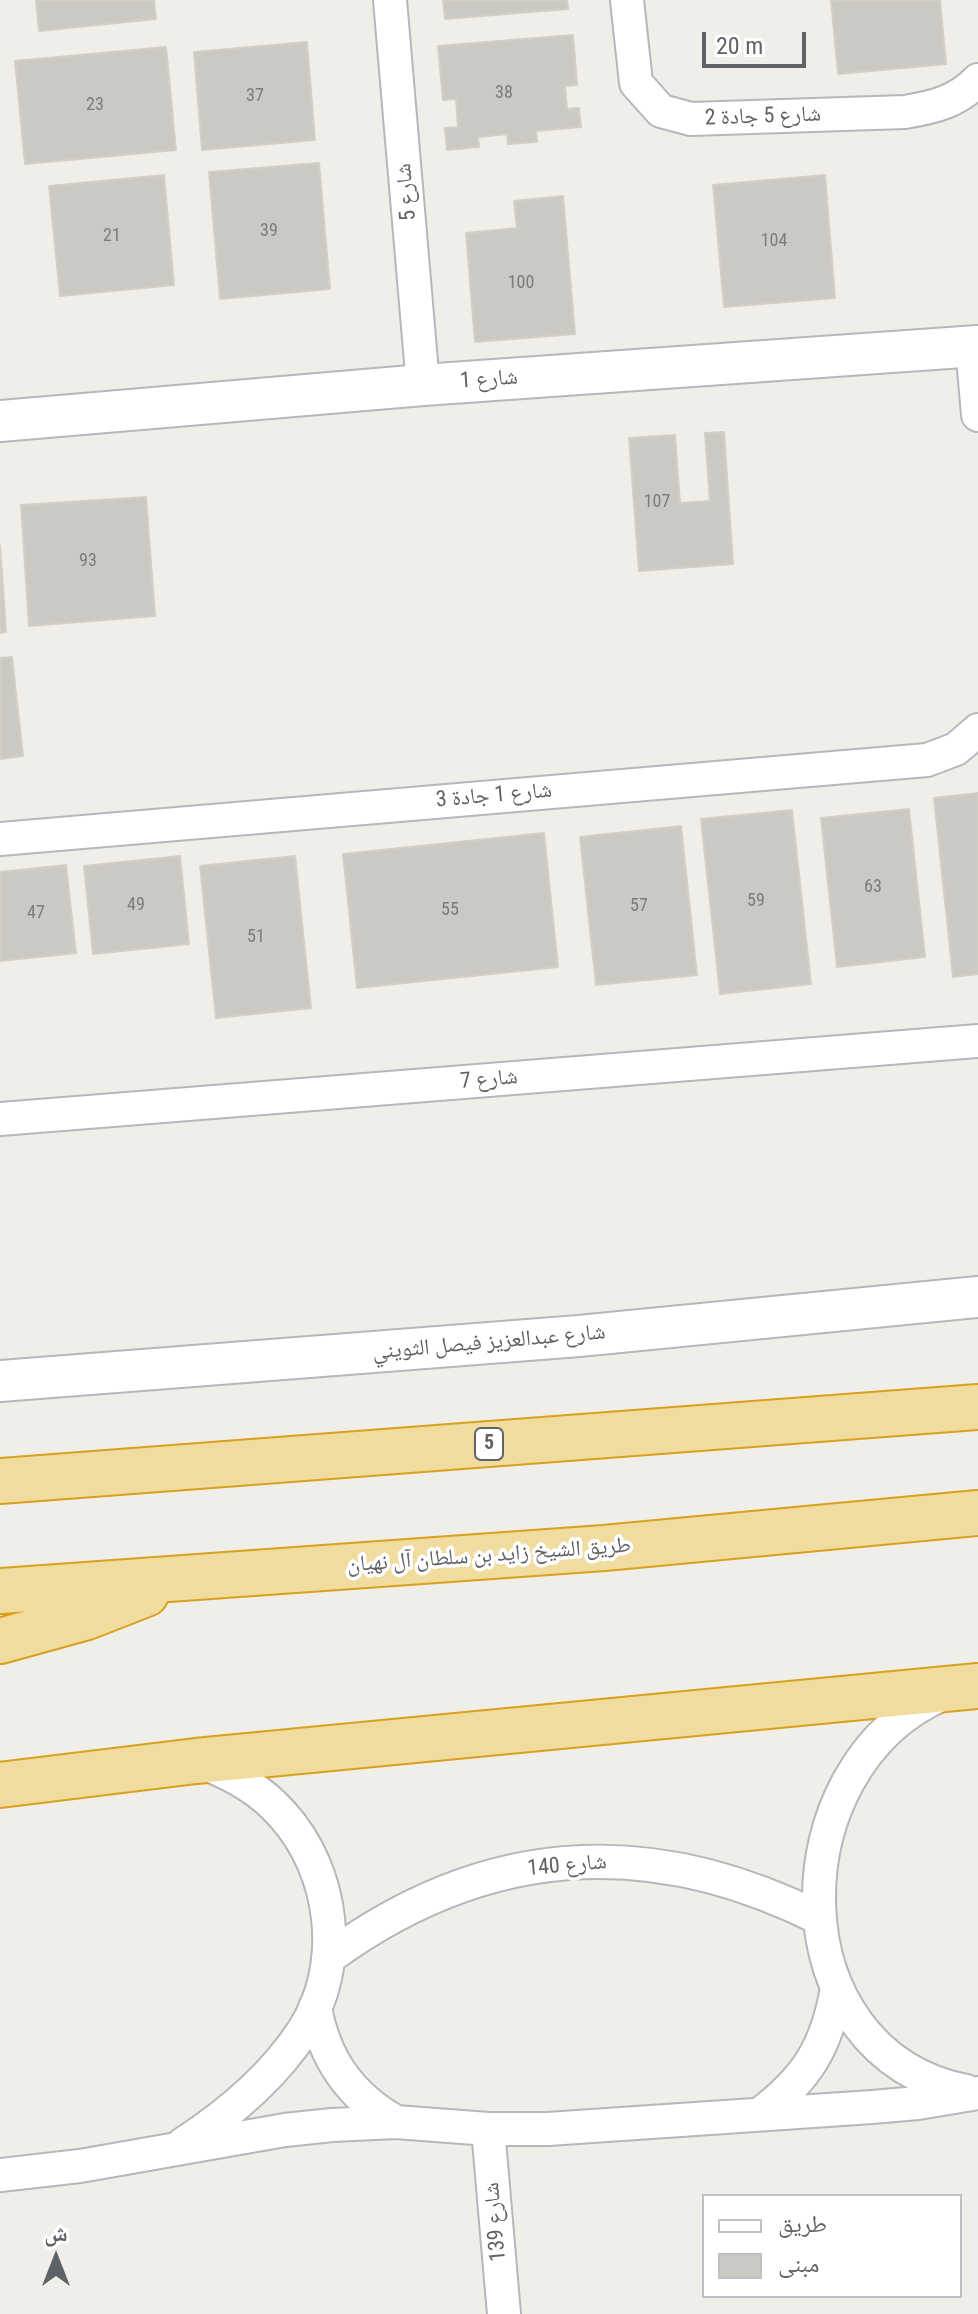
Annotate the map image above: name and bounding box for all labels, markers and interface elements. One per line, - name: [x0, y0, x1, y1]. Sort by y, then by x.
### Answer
- scale bar: [706, 16, 810, 66]
- text: 20 m: [716, 32, 763, 60]
- house number: 38: [495, 82, 513, 104]
- house number: 37: [246, 85, 264, 107]
- house number: 23: [86, 94, 104, 116]
- street label: شارع 5 جادة 2: [704, 102, 822, 132]
- street label: شارع 5: [391, 162, 423, 222]
- house number: 39: [260, 220, 278, 242]
- house number: 21: [103, 225, 121, 247]
- house number: 104: [761, 230, 787, 252]
- house number: 100: [508, 272, 534, 294]
- street label: شارع 1: [459, 365, 519, 395]
- house number: 107: [644, 491, 670, 513]
- house number: 93: [79, 550, 97, 572]
- street label: شارع 1 جادة 3: [435, 778, 553, 814]
- house number: 63: [864, 876, 882, 898]
- house number: 59: [747, 890, 765, 912]
- house number: 49: [127, 894, 145, 916]
- house number: 57: [630, 895, 648, 917]
- house number: 55: [441, 899, 459, 921]
- house number: 47: [27, 902, 45, 924]
- house number: 51: [247, 926, 265, 948]
- street label: شارع 7: [459, 1064, 519, 1096]
- street label: شارع عبدالعزيز فيصل الثويني: [371, 1320, 607, 1366]
- road number: 5: [475, 1428, 503, 1460]
- street label: طريق الشيخ زايد بن سلطان آل نهيان: [346, 1533, 632, 1579]
- street label: شارع 140: [526, 1849, 608, 1883]
- street label: شارع 139: [479, 2181, 513, 2263]
- legend: [702, 2194, 962, 2298]
- text: طريق: [778, 2210, 827, 2238]
- north arrow: [16, 2218, 96, 2298]
- text: ش: [44, 2221, 68, 2246]
- text: مبنى: [778, 2250, 819, 2278]

